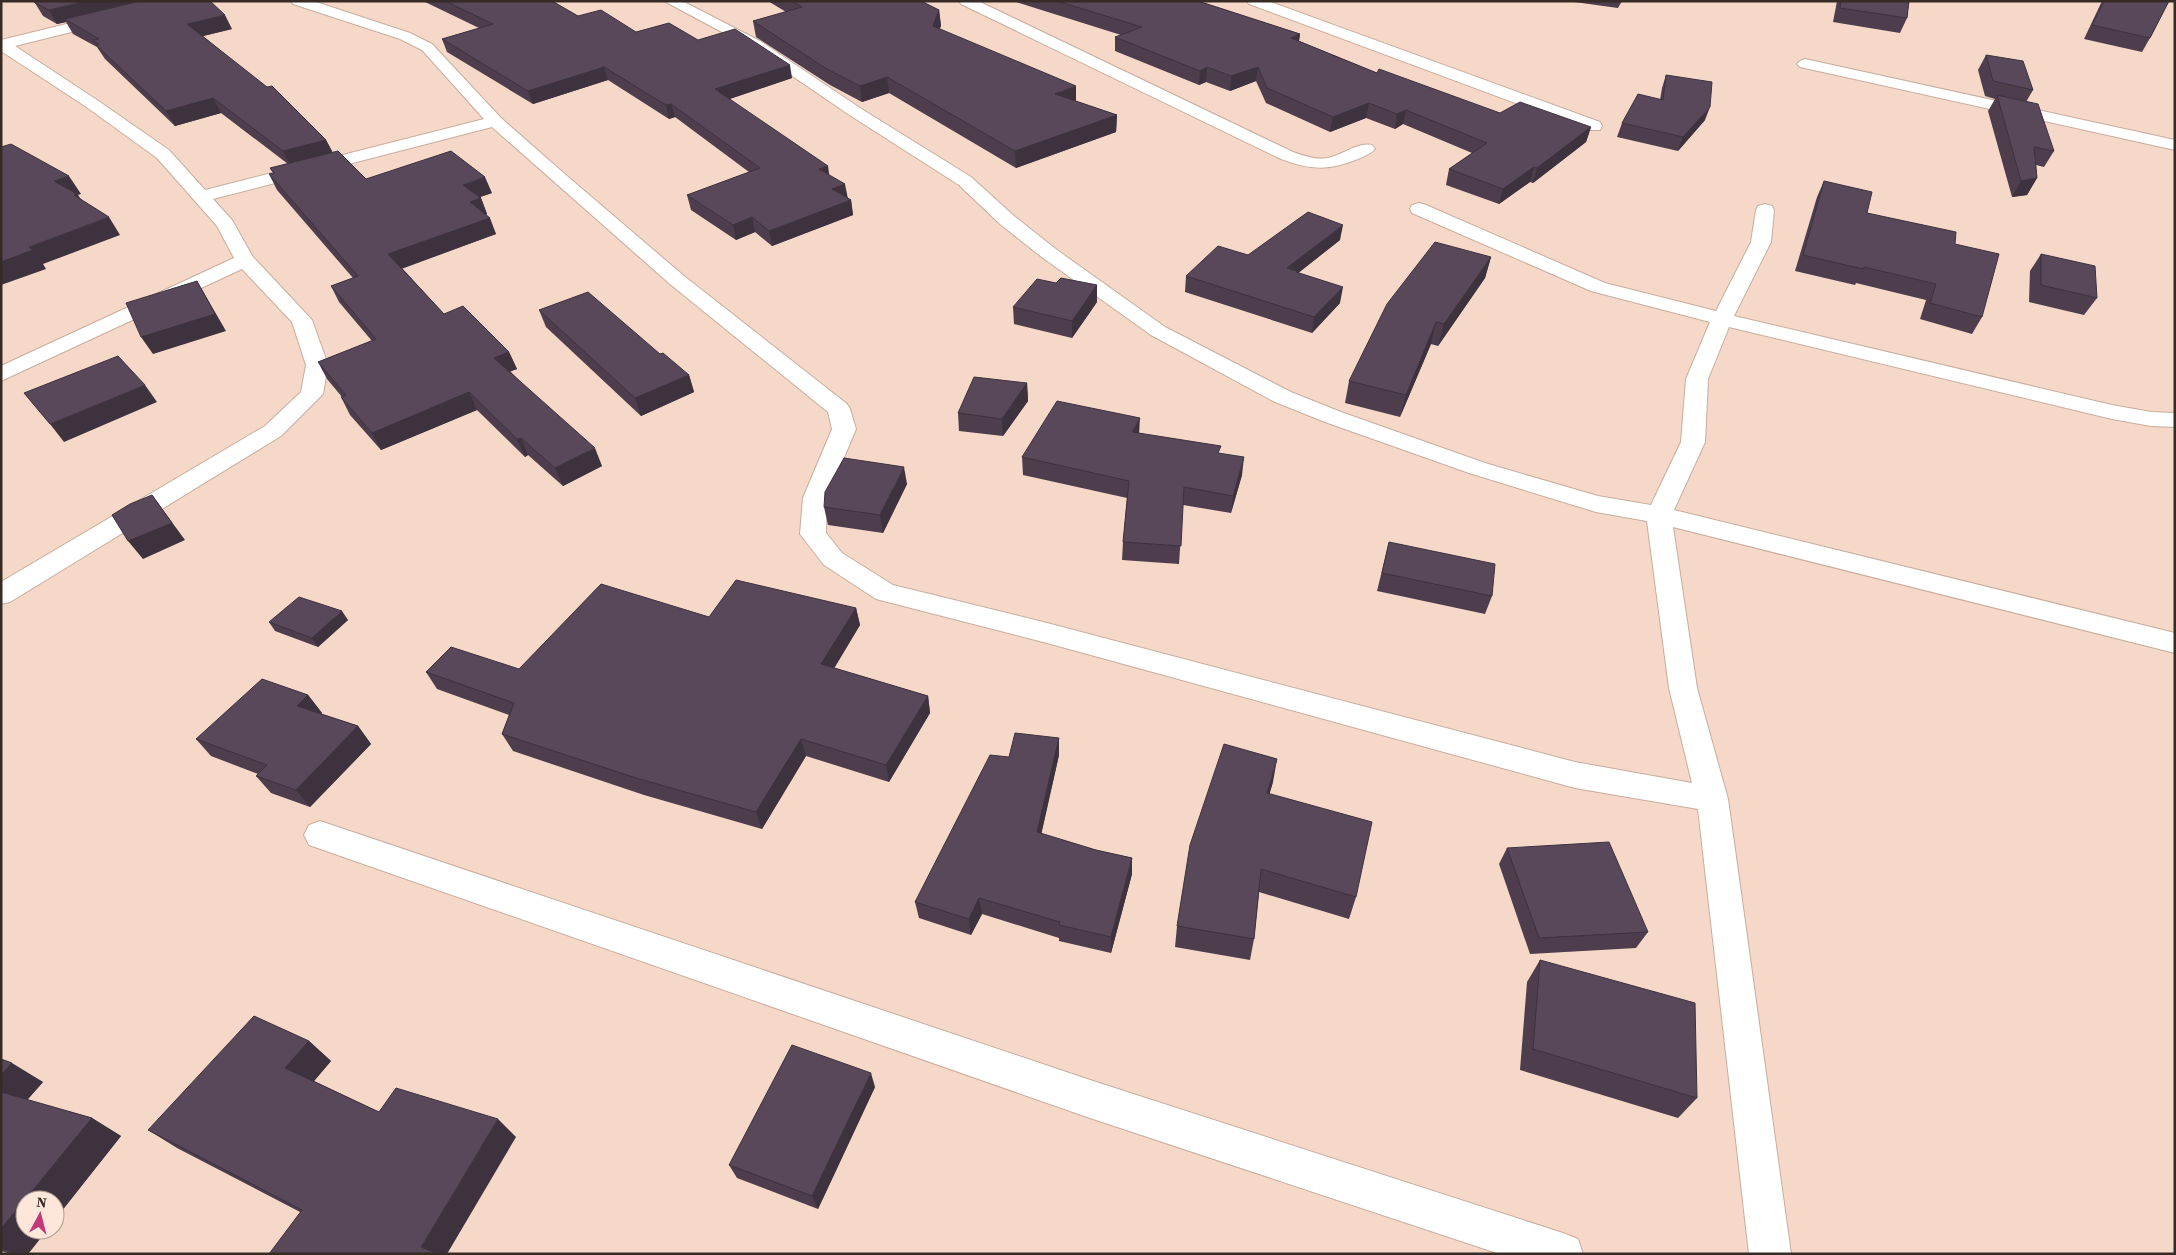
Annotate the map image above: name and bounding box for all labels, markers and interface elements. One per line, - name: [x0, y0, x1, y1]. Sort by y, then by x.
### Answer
- north arrow: [15, 1190, 65, 1240]
- text: N: [35, 1192, 48, 1213]

